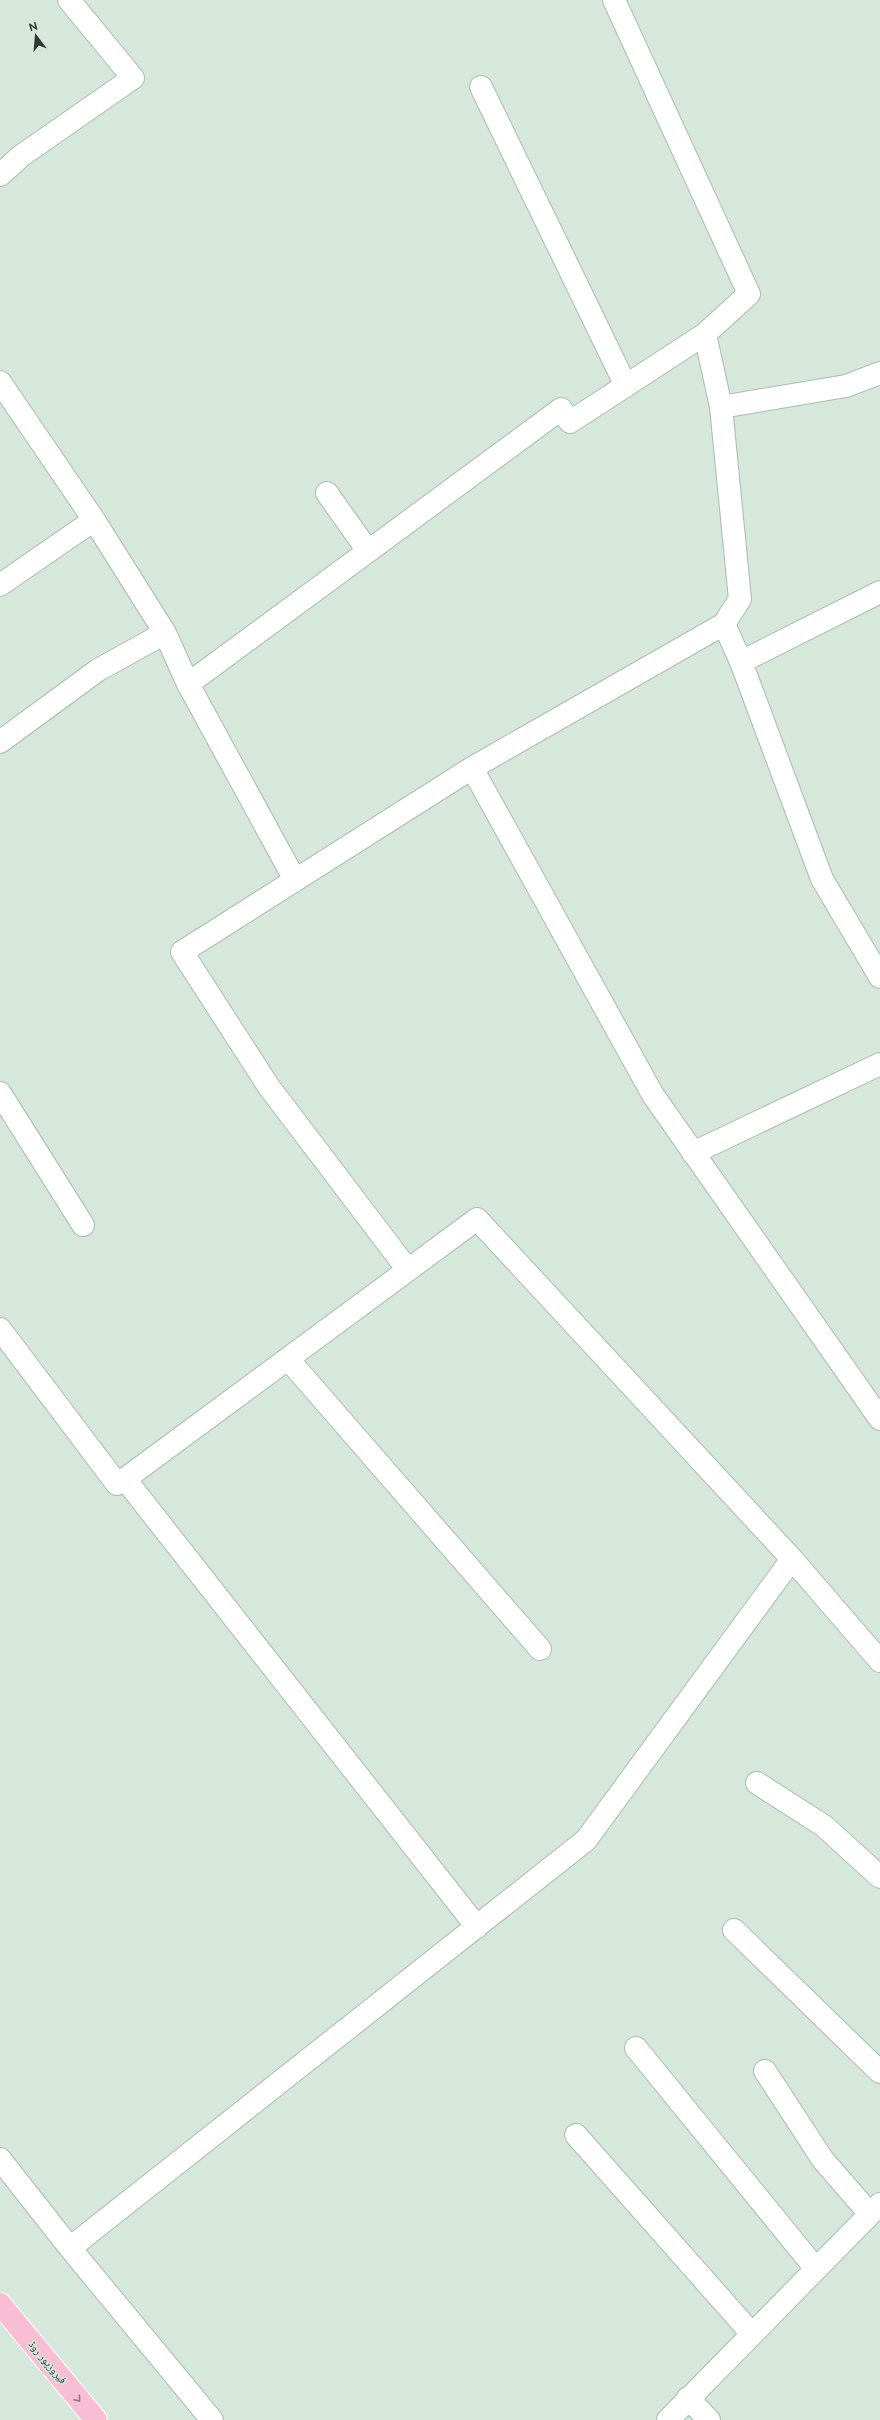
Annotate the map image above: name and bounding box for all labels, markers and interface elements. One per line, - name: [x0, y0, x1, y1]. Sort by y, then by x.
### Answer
- north arrow: [16, 16, 56, 56]
- text: N: [28, 19, 39, 34]
- street label: فیروزپور روڈ: [26, 2338, 70, 2387]
- one-way arrow: [74, 2394, 81, 2402]

